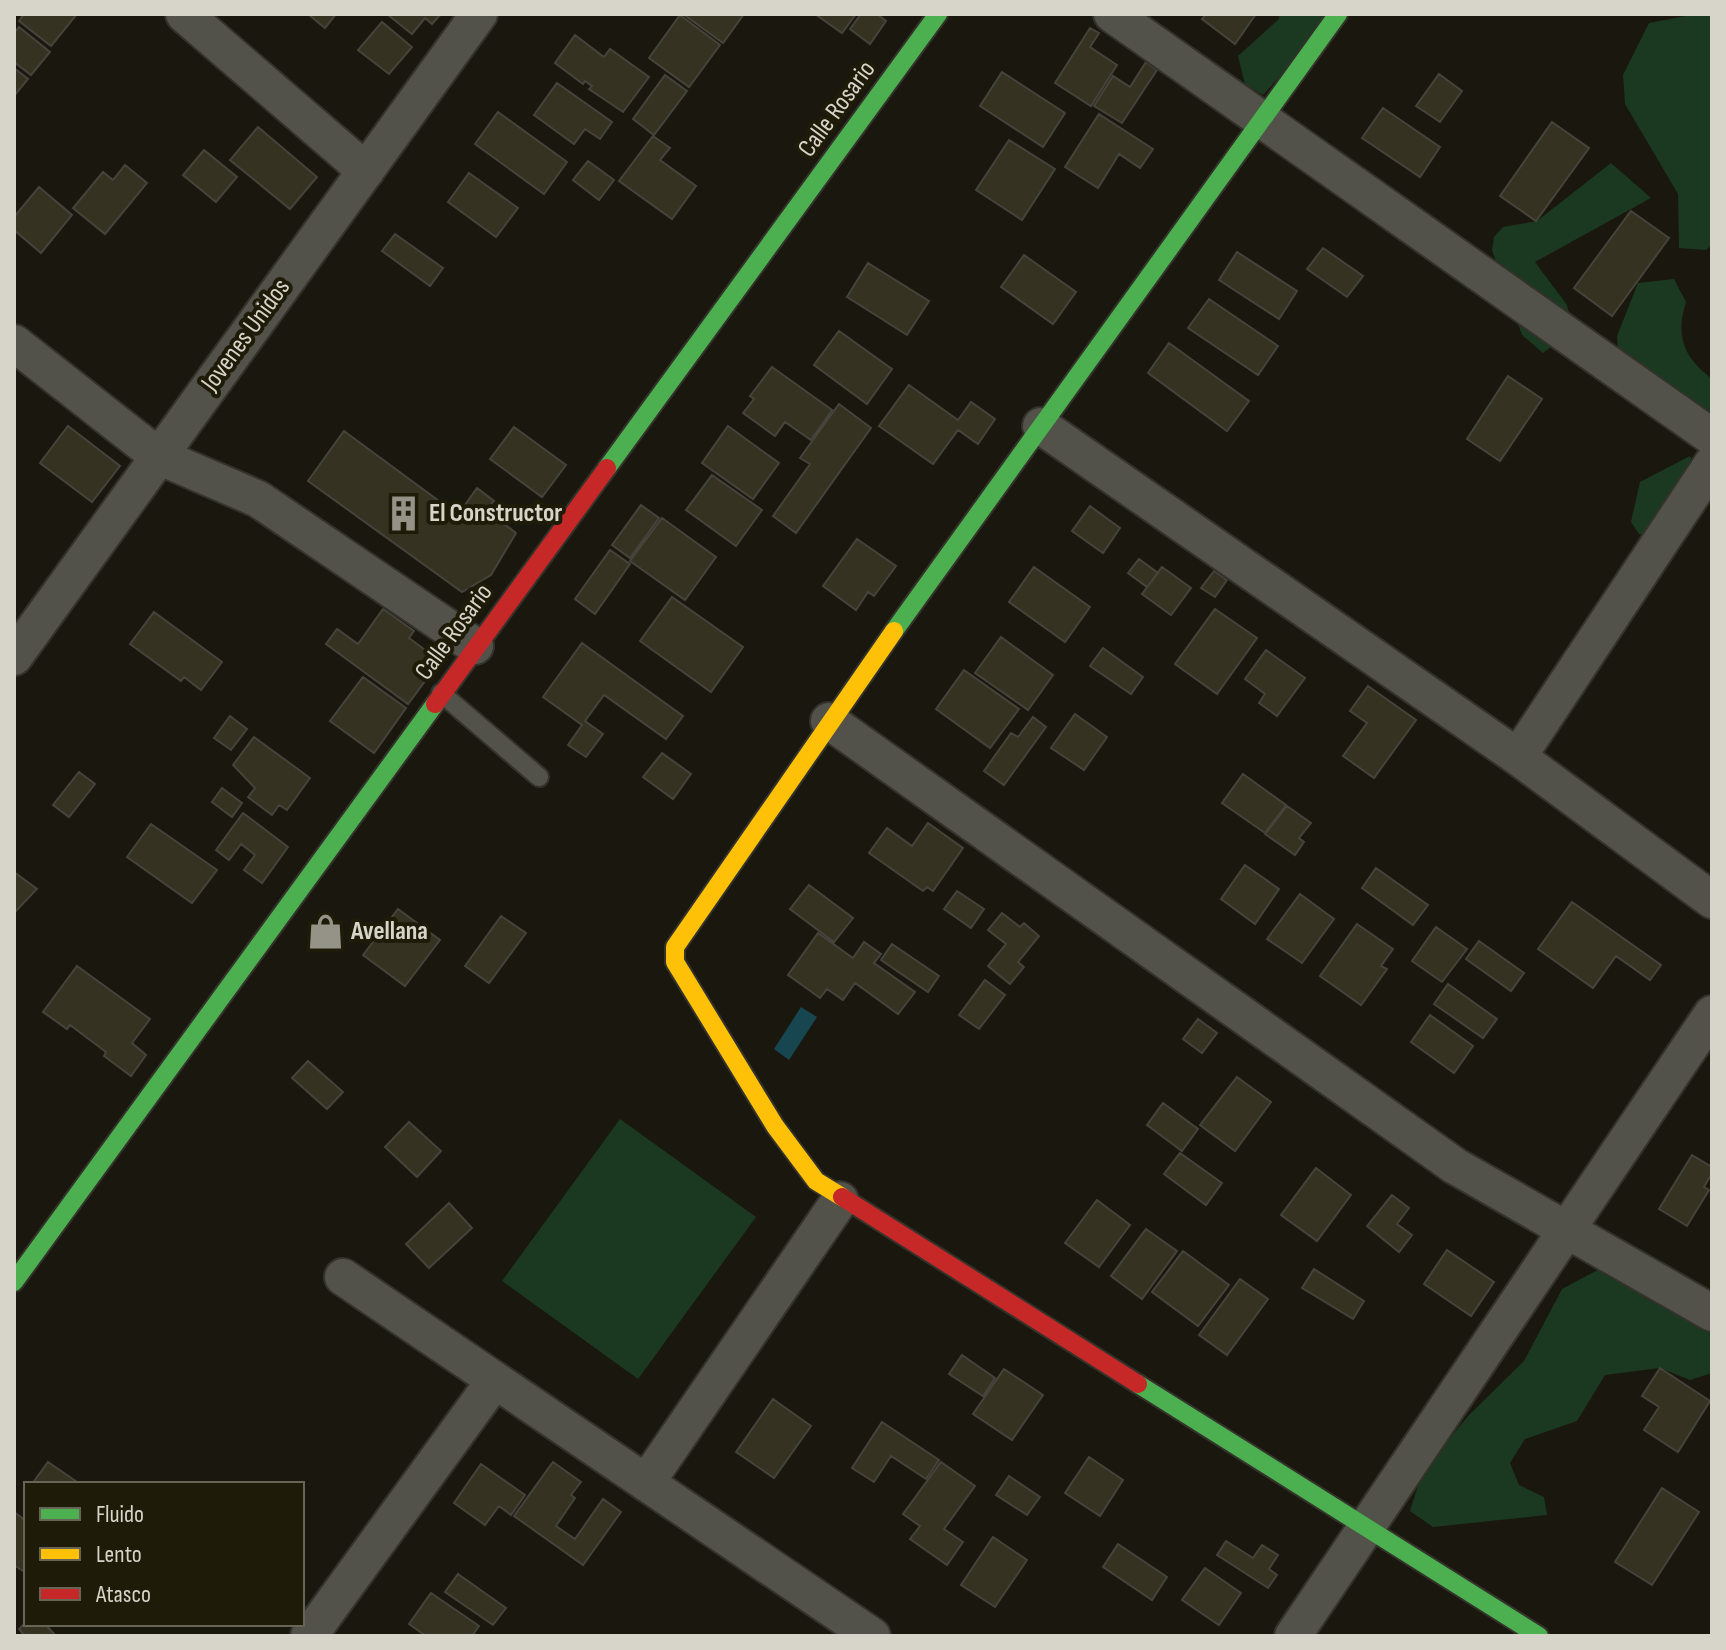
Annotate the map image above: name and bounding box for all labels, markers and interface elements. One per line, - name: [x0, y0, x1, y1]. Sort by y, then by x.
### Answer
- street label: Calle Rosario: [792, 55, 882, 163]
- street label: Jovenes Unidos: [194, 273, 297, 398]
- building icon: El Constructor: [384, 494, 422, 532]
- place label: El Constructor: [429, 498, 562, 529]
- street label: Calle Rosario: [409, 578, 499, 686]
- shop icon: Avellana: [306, 912, 344, 950]
- place label: Avellana: [350, 916, 428, 947]
- legend: [24, 1482, 304, 1626]
- text: Fluido: [96, 1500, 144, 1529]
- text: Lento: [96, 1540, 142, 1569]
- text: Atasco: [95, 1580, 151, 1609]

